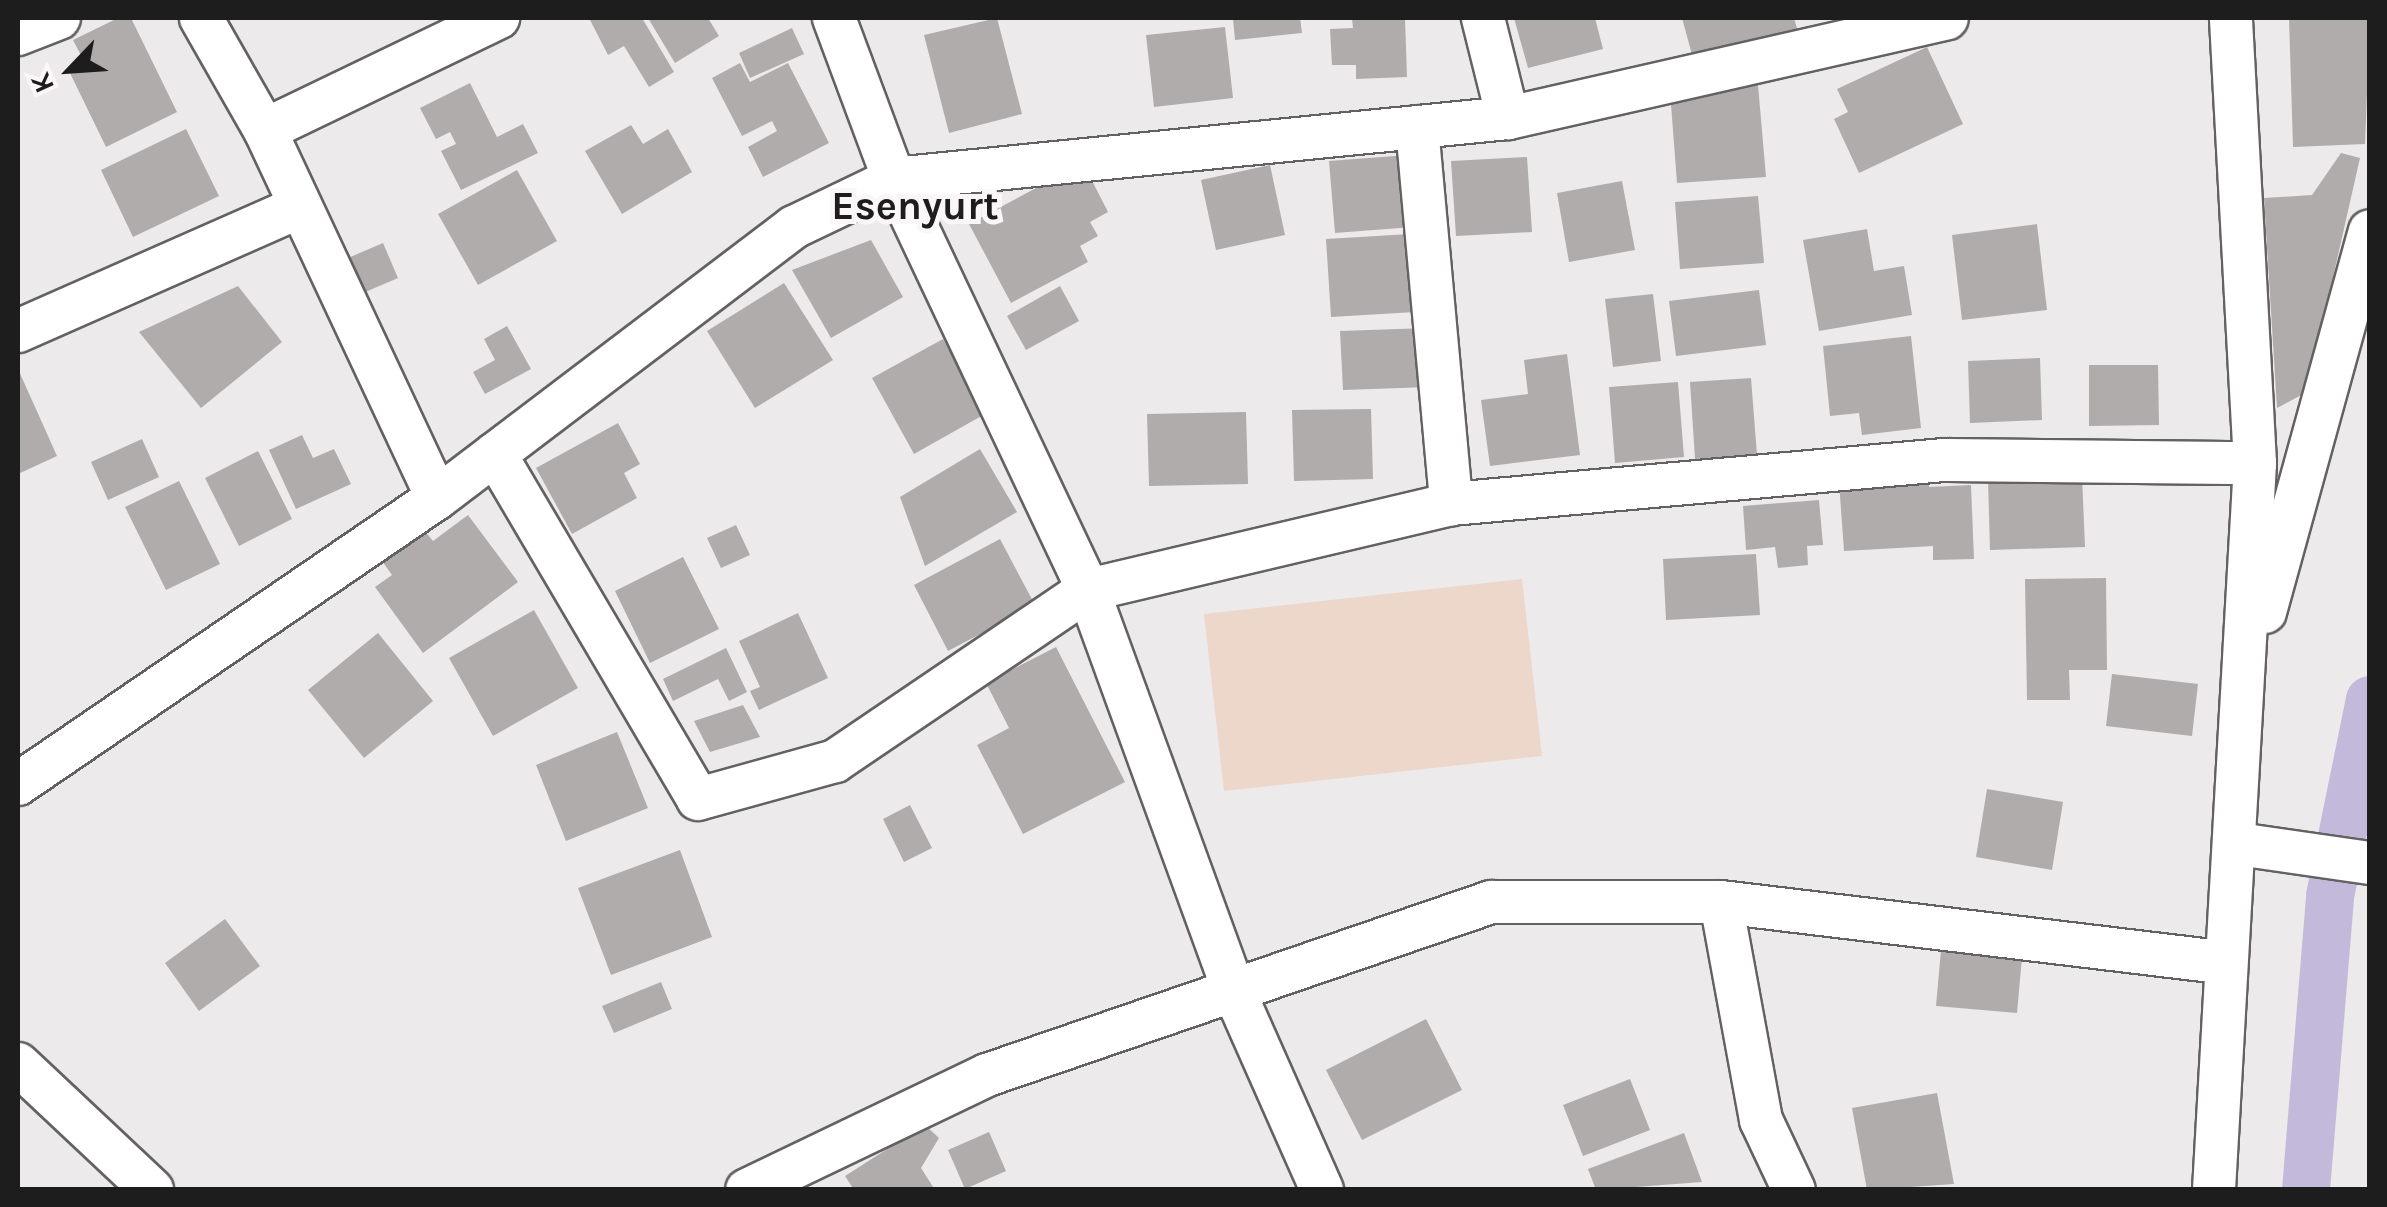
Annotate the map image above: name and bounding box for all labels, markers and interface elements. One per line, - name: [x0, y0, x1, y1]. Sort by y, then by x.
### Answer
- north arrow: [20, 20, 120, 120]
- text: K: [24, 68, 61, 98]
- district label: Esenyurt: [831, 182, 999, 230]

